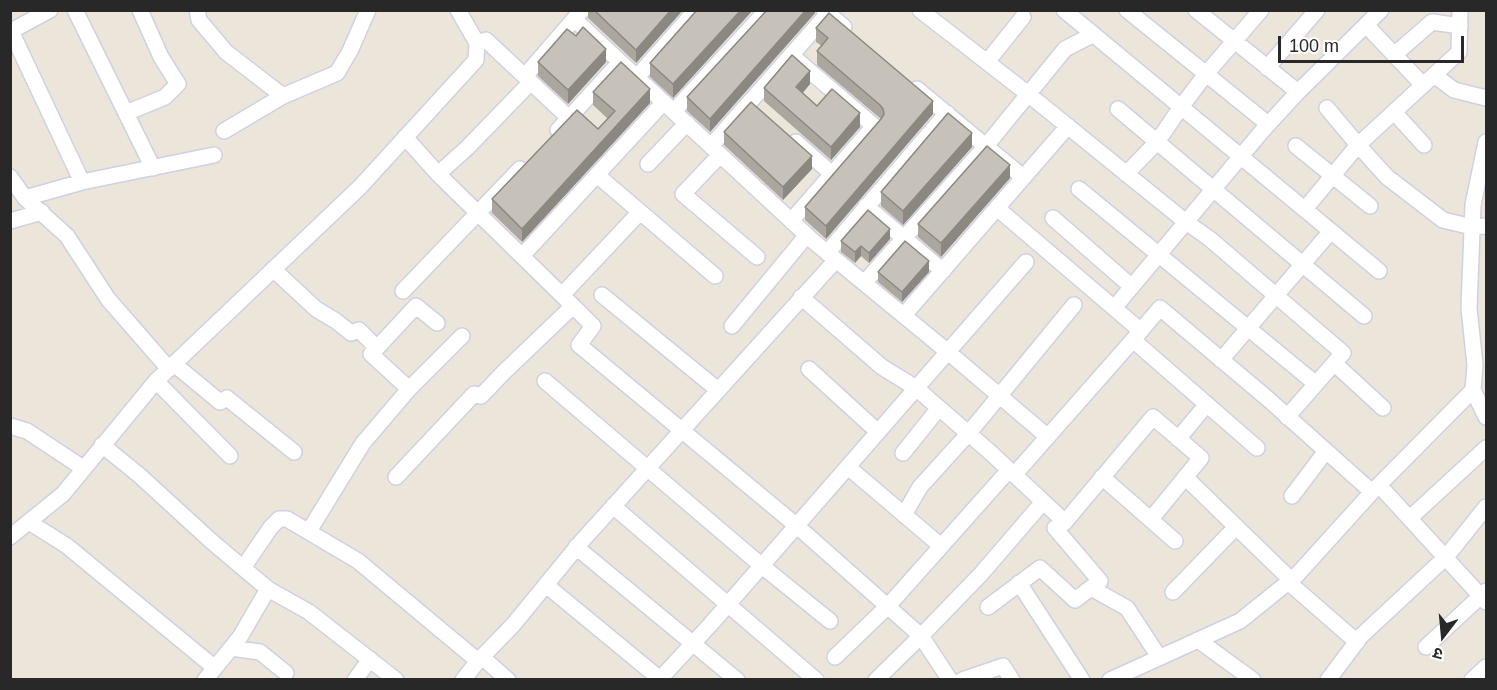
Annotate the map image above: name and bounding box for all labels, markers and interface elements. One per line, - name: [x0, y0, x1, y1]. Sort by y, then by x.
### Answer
- scale bar: [1281, 24, 1467, 62]
- text: 100 m: [1289, 36, 1339, 56]
- north arrow: [1413, 606, 1473, 666]
- text: उ: [1431, 644, 1445, 663]

